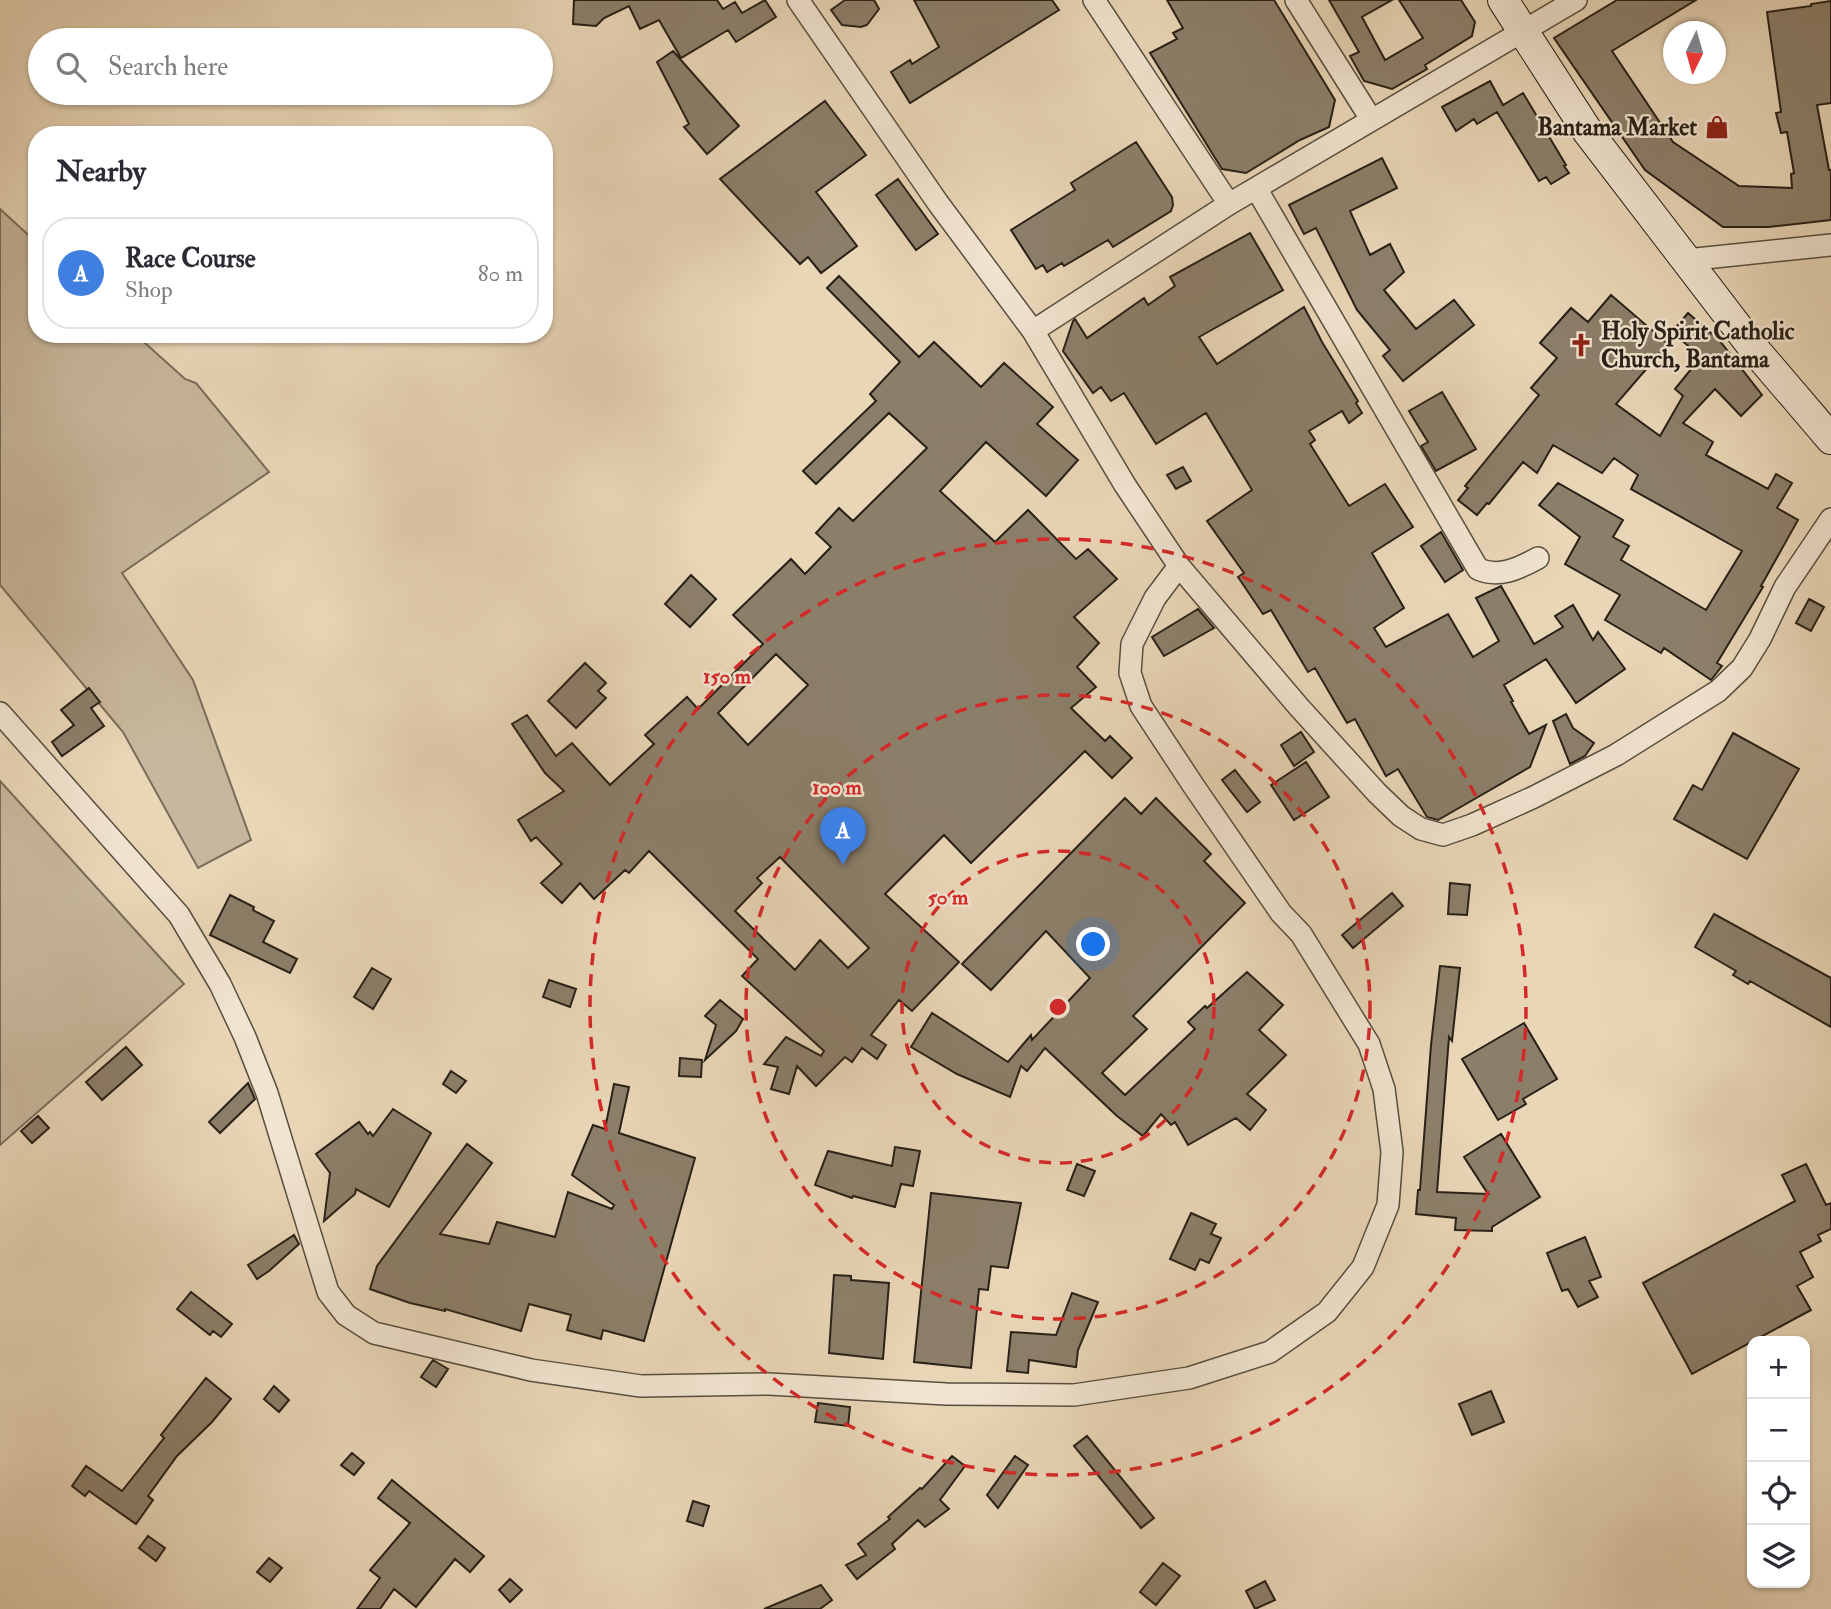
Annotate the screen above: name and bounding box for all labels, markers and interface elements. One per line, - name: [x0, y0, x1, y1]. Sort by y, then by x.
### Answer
- north arrow: [1663, 21, 1726, 84]
- search box: [28, 28, 553, 105]
- icon: search: [52, 48, 90, 86]
- text: Search here: [108, 51, 228, 83]
- place label: Bantama Market: [1537, 112, 1697, 143]
- shop icon: Bantama Market: [1703, 113, 1731, 141]
- text: Nearby: [56, 153, 146, 190]
- text: Race Course: [125, 243, 256, 275]
- text: A: [74, 259, 88, 288]
- text: 80 m: [478, 259, 523, 288]
- text: Shop: [125, 275, 173, 304]
- place label: Holy Spirit Catholic Church, Bantama: [1601, 316, 1795, 375]
- church icon: Holy Spirit Catholic Church, Bantama: [1567, 331, 1595, 359]
- text: 150 m: [703, 663, 752, 690]
- text: 100 m: [812, 774, 863, 801]
- pin: A: [820, 807, 866, 865]
- text: 50 m: [928, 884, 969, 911]
- your location: [1076, 927, 1110, 961]
- centre of rings: [1046, 995, 1070, 1019]
- map controls: [1747, 1336, 1810, 1588]
- button: +: [1747, 1336, 1810, 1399]
- button: −: [1747, 1399, 1810, 1462]
- button: locate: [1747, 1462, 1810, 1525]
- button: layers: [1747, 1525, 1810, 1588]

